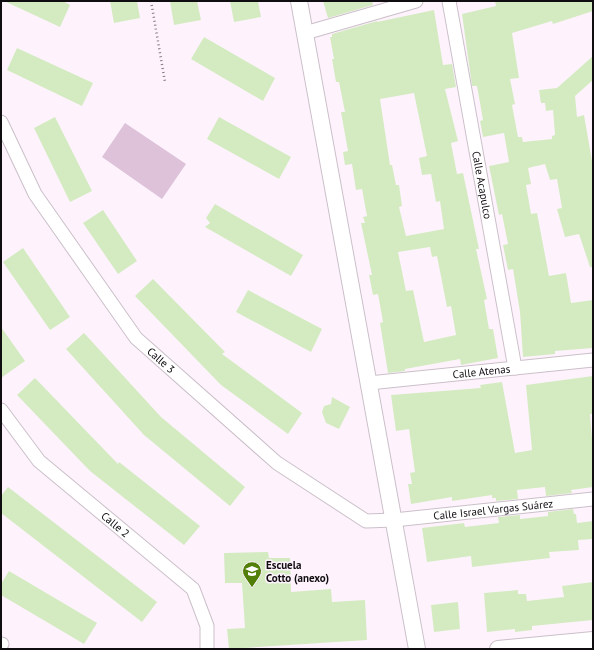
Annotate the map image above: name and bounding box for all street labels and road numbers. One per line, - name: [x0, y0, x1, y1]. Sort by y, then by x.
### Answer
- street label: Calle Acapulco: [469, 150, 495, 220]
- street label: Calle 3: [144, 344, 178, 376]
- street label: Calle Atenas: [452, 362, 511, 381]
- street label: Calle Israel Vargas Suárez: [433, 496, 554, 523]
- street label: Calle 2: [98, 509, 132, 540]

